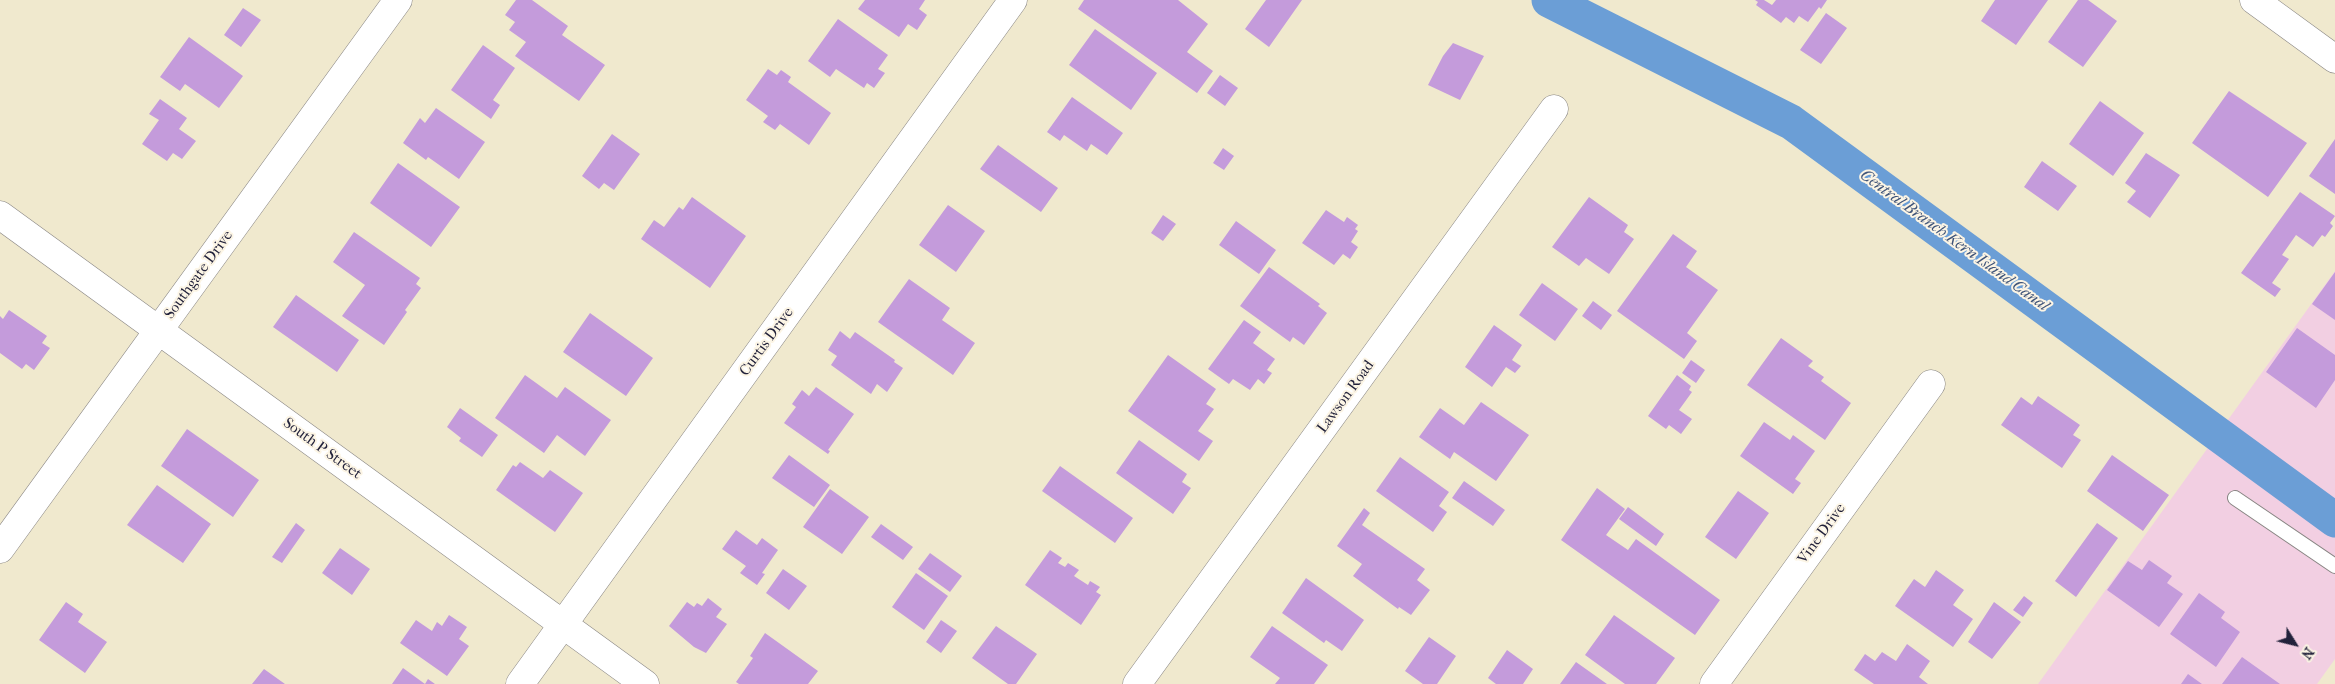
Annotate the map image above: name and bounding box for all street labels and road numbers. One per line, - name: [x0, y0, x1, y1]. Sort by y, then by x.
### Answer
- street label: Southgate Drive: [161, 227, 237, 323]
- street label: Curtis Drive: [736, 304, 798, 380]
- street label: Lawson Road: [1314, 357, 1378, 437]
- street label: South P Street: [279, 415, 365, 483]
- street label: Vine Drive: [1794, 500, 1850, 568]

